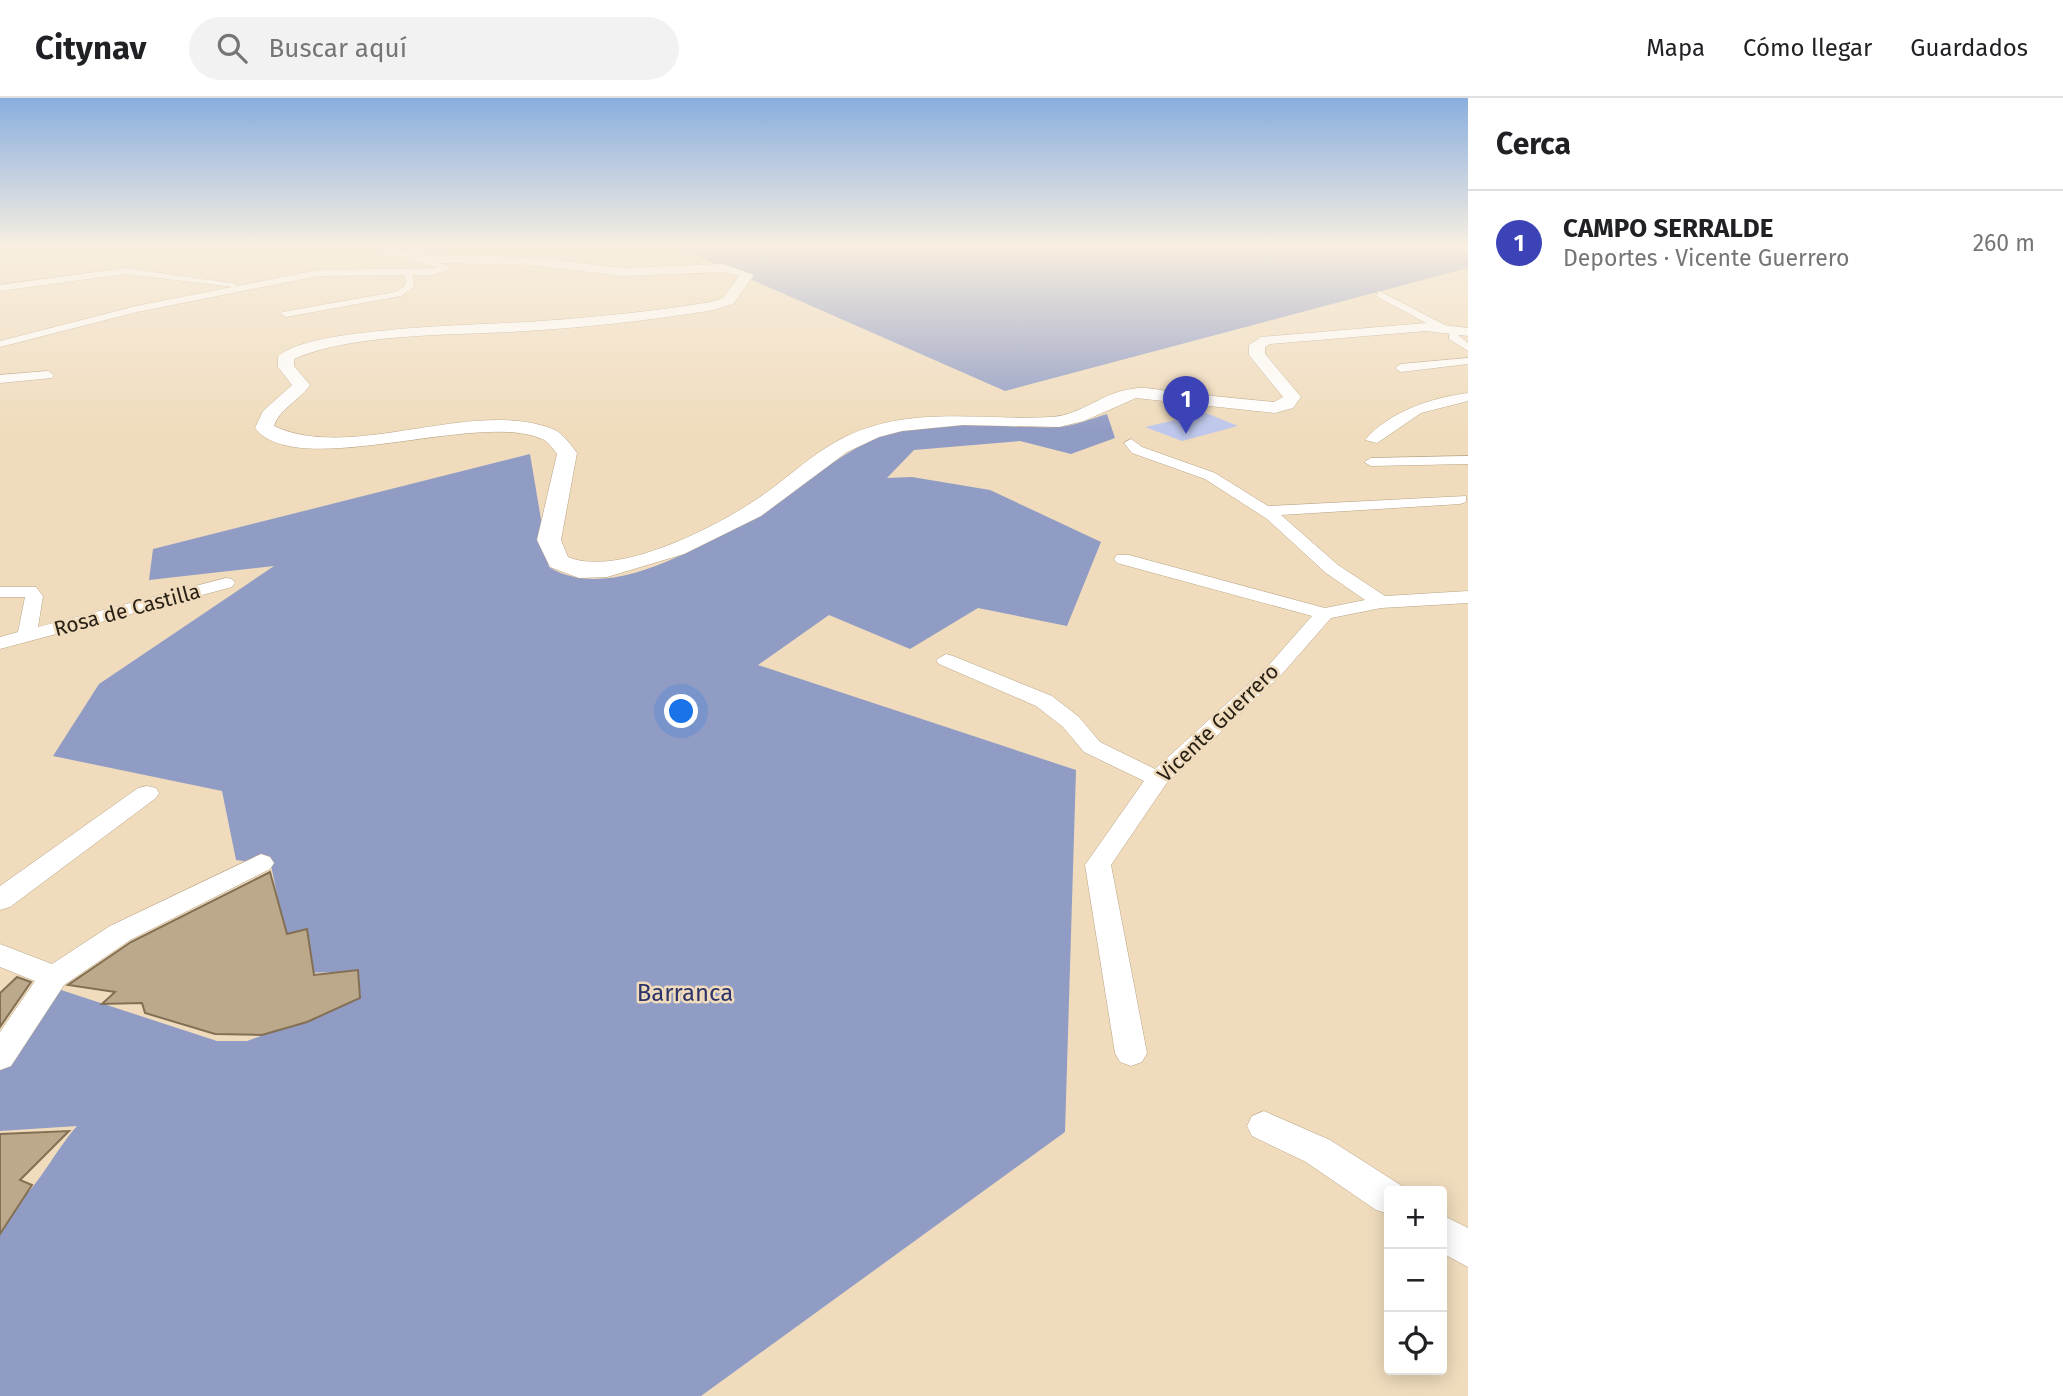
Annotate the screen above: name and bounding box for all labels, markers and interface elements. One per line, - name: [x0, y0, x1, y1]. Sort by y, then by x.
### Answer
- search box: [189, 17, 679, 80]
- text: Citynav: [35, 28, 147, 68]
- icon: search: [213, 29, 251, 67]
- text: Buscar aquí: [269, 33, 407, 64]
- text: Mapa: [1646, 34, 1705, 62]
- text: Cómo llegar: [1743, 34, 1872, 62]
- text: Guardados: [1910, 34, 2028, 62]
- text: Cerca: [1496, 126, 1571, 162]
- text: CAMPO SERRALDE: [1563, 213, 1773, 244]
- text: 1: [1514, 229, 1524, 257]
- text: 260 m: [1973, 229, 2035, 257]
- text: Deportes · Vicente Guerrero: [1563, 244, 1849, 272]
- pin: 1: [1163, 376, 1209, 434]
- street label: Rosa de Castilla: [51, 578, 203, 642]
- street label: Vicente Guerrero: [1152, 658, 1284, 788]
- your location: [664, 694, 698, 728]
- park label: Barranca: [637, 979, 733, 1007]
- map controls: [1384, 1186, 1447, 1375]
- button: +: [1384, 1186, 1447, 1249]
- button: −: [1384, 1249, 1447, 1312]
- button: locate: [1384, 1312, 1447, 1375]

